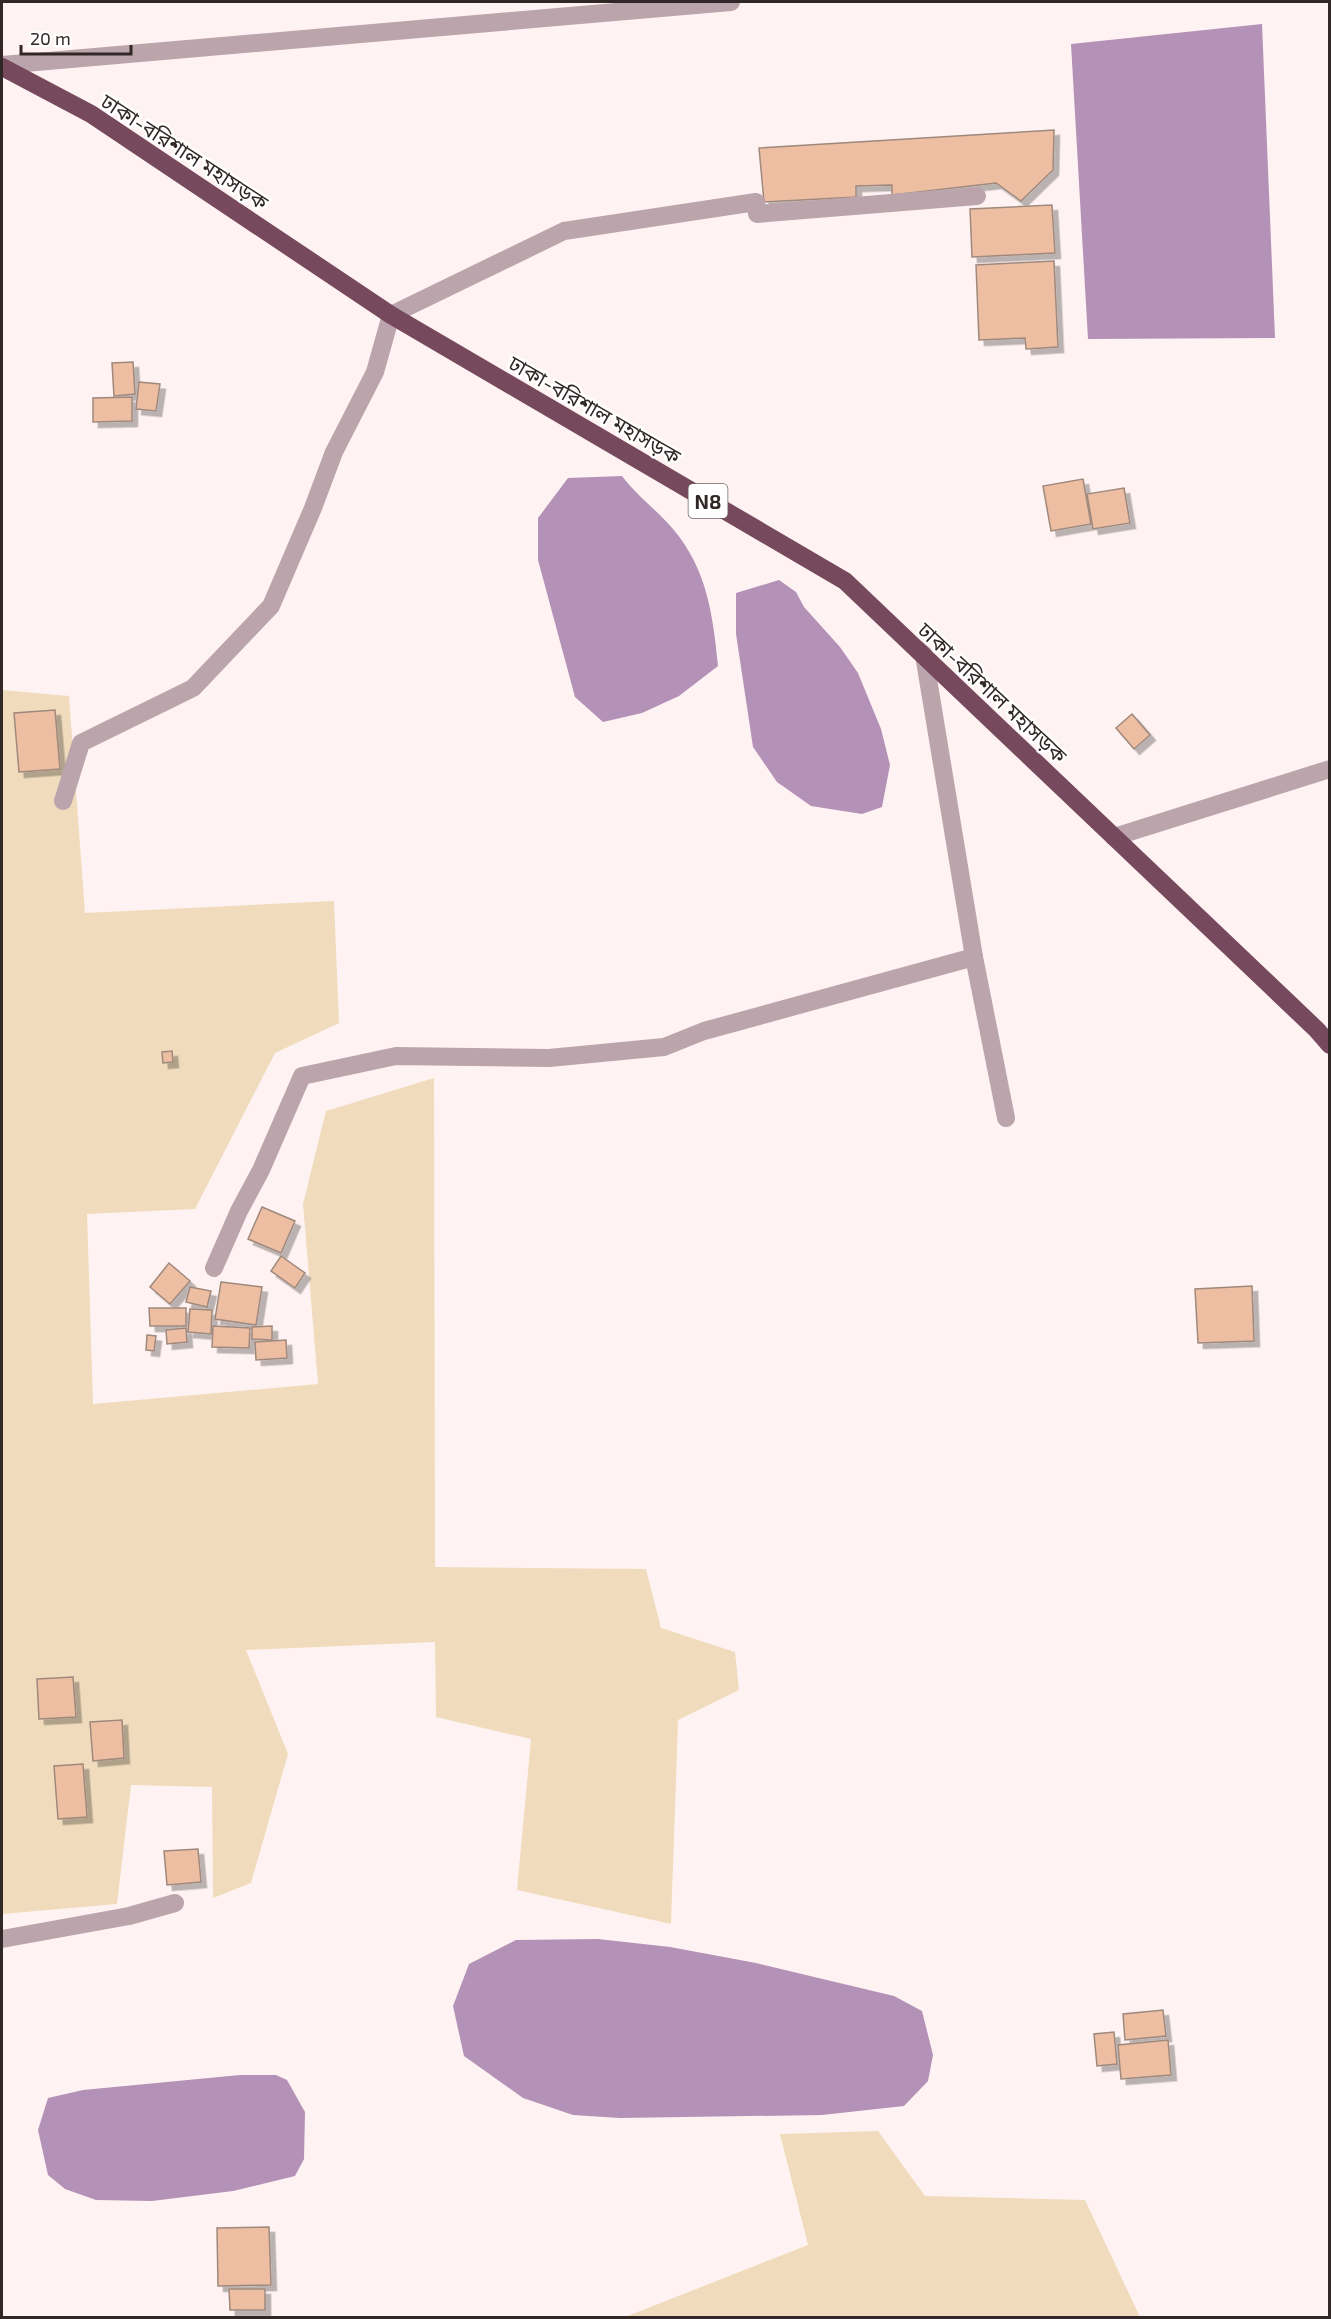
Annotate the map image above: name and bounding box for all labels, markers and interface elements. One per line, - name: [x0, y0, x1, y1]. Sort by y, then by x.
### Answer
- scale bar: [21, 18, 130, 56]
- text: 20 m: [30, 27, 71, 49]
- street label: ঢাকা-বরিশাল মহাসড়ক: [96, 87, 274, 215]
- street label: ঢাকা-বরিশাল মহাসড়ক: [504, 349, 686, 469]
- road number: N8: [688, 484, 728, 518]
- street label: ঢাকা-বরিশাল মহাসড়ক: [913, 616, 1073, 768]

